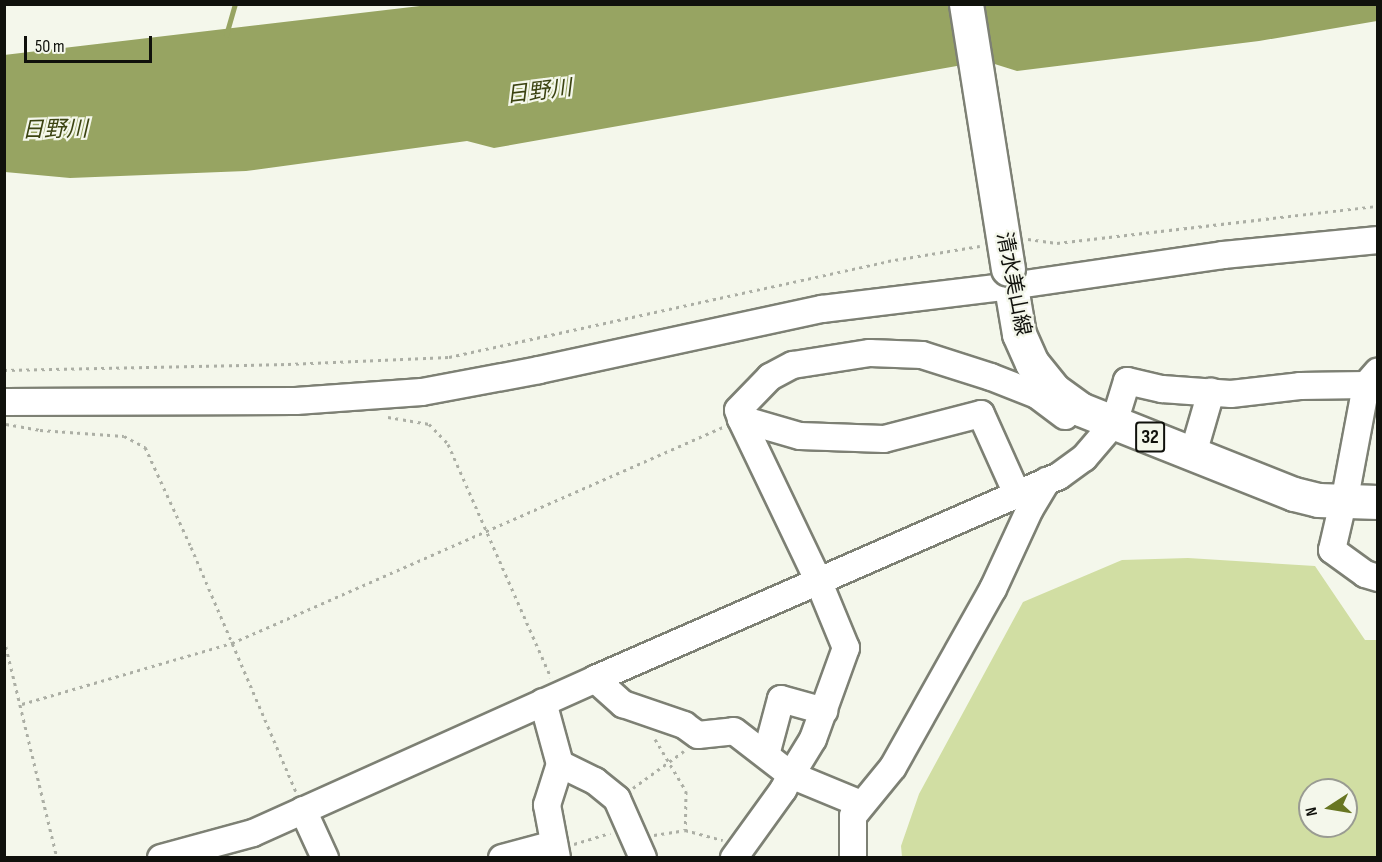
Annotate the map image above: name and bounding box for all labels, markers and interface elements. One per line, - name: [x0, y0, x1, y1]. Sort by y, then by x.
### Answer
- scale bar: [27, 24, 154, 62]
- text: 50 m: [35, 36, 65, 57]
- water label: 日野川: [505, 75, 573, 109]
- water label: 日野川: [22, 116, 88, 144]
- street label: 清水美山線: [991, 230, 1035, 338]
- road number: 32: [1135, 420, 1165, 454]
- north arrow: [1298, 778, 1358, 838]
- text: N: [1302, 805, 1322, 818]

